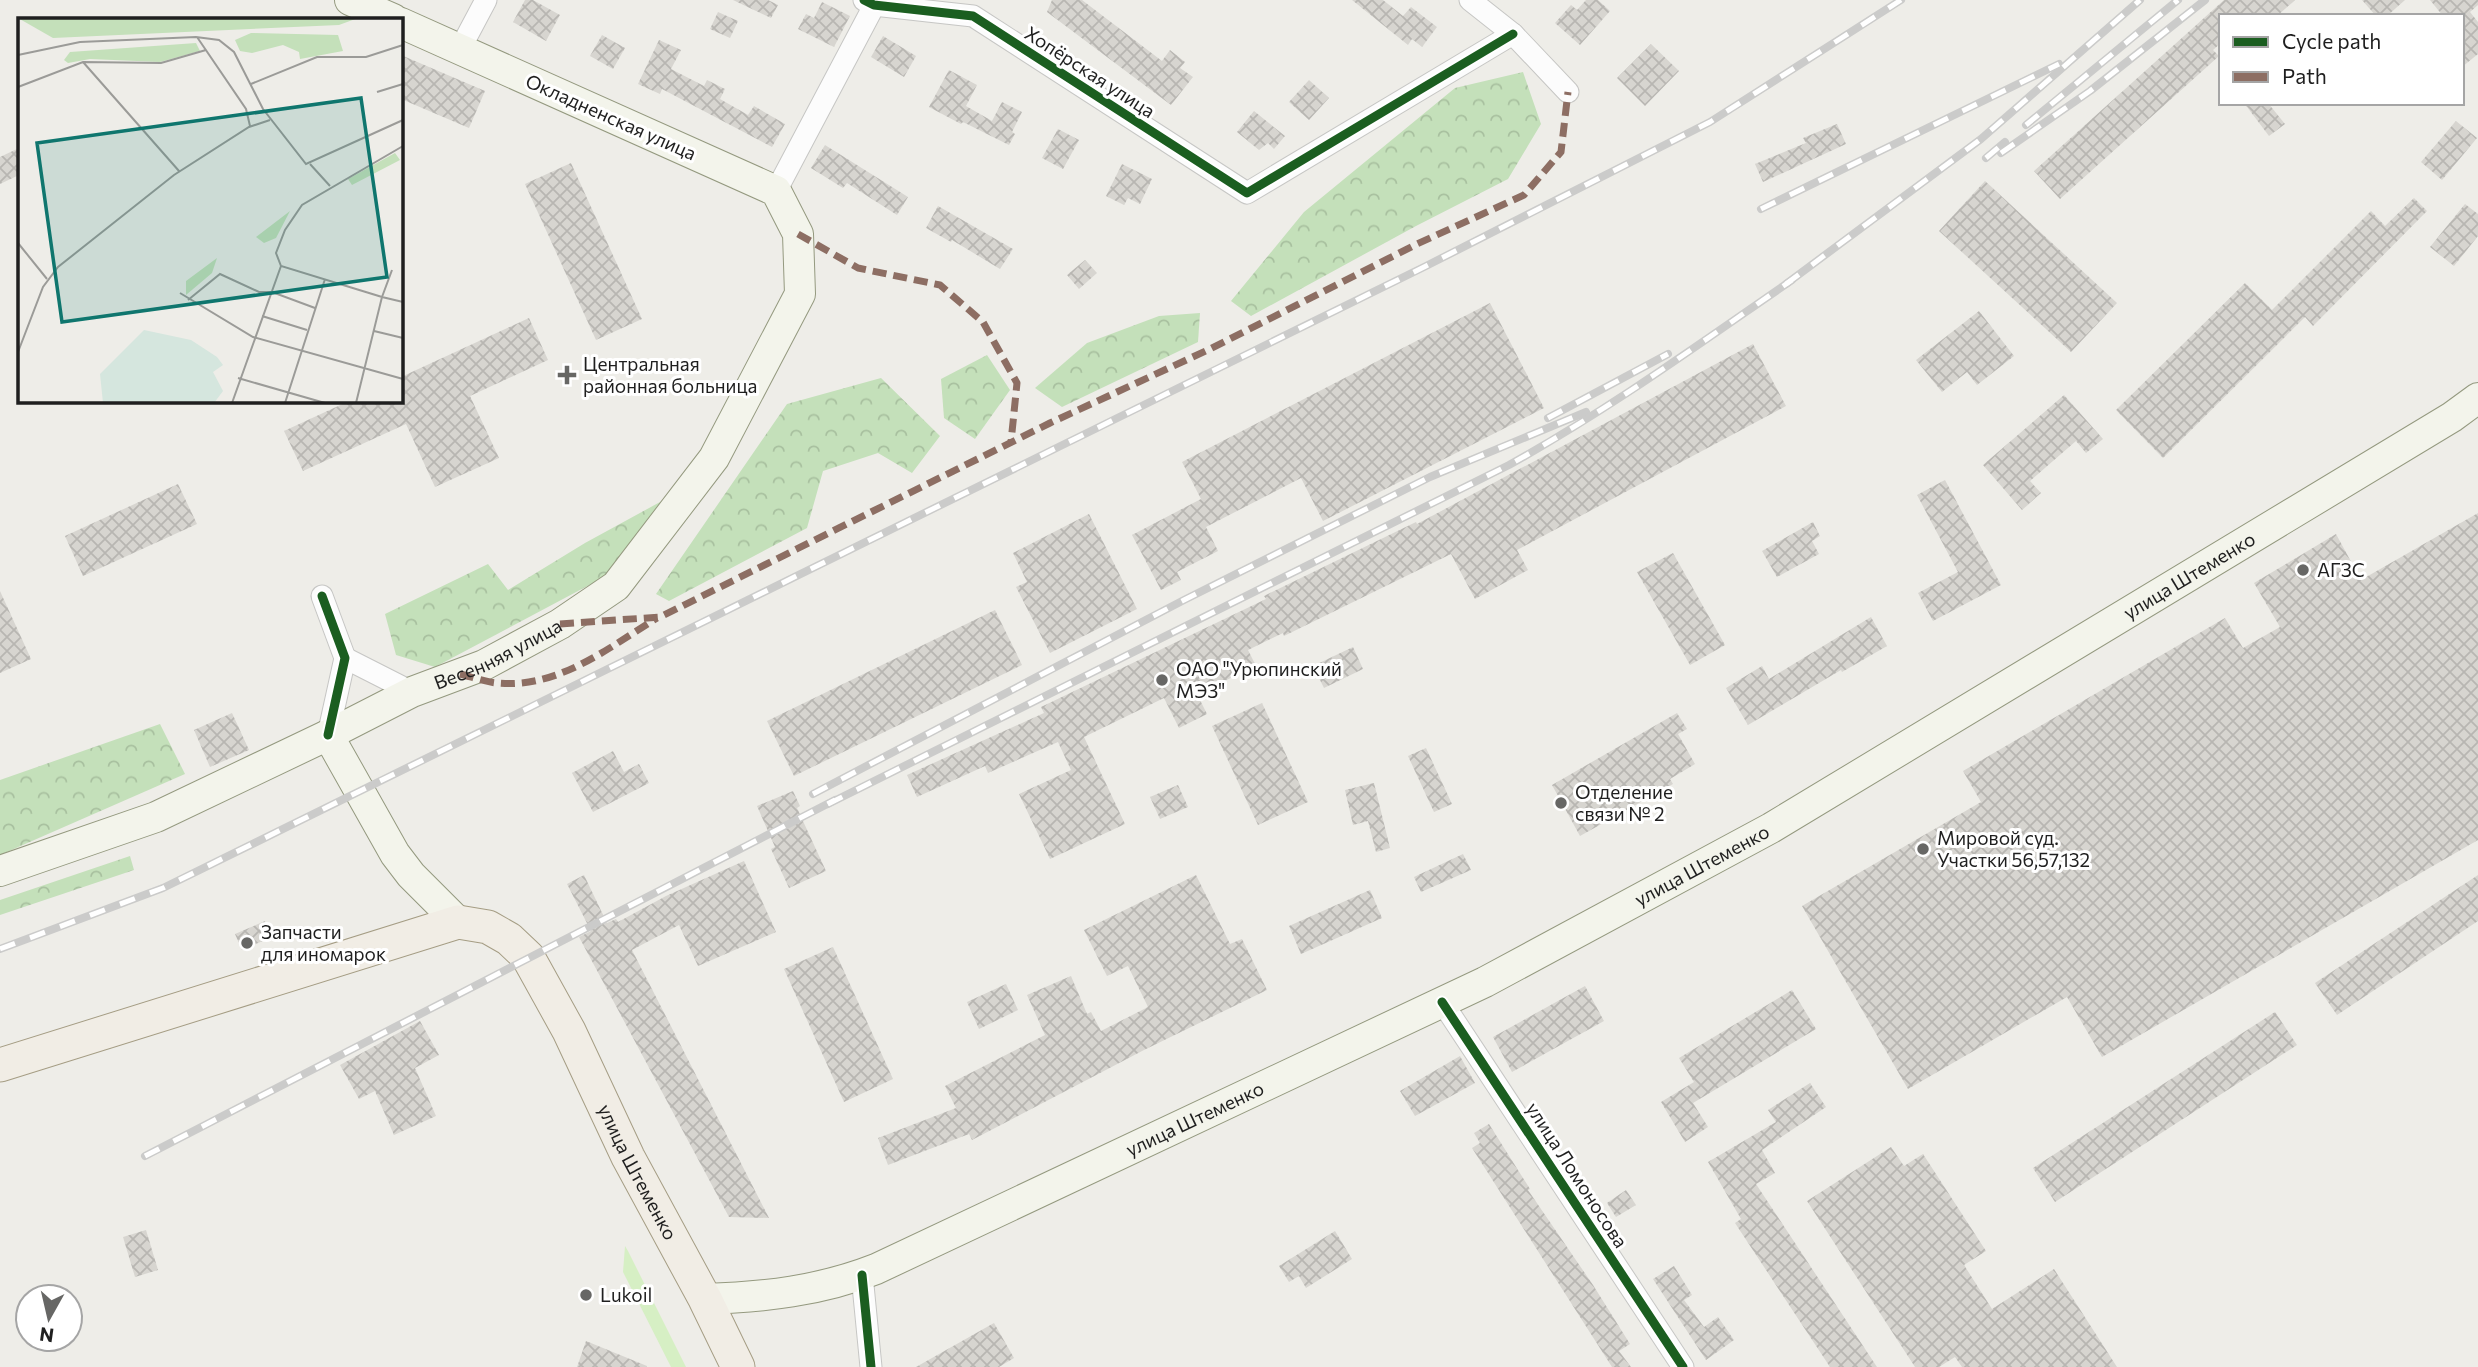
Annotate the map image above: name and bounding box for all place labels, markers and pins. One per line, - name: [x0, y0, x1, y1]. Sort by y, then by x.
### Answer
- place label: Центральная районная больница: [583, 352, 757, 397]
- marker: Центральная районная больница: [557, 365, 577, 385]
- place label: АГЗС: [2317, 558, 2365, 581]
- marker: АГЗС: [2295, 562, 2311, 578]
- place label: ОАО "Урюпинский МЭЗ": [1176, 657, 1342, 702]
- marker: ОАО "Урюпинский МЭЗ": [1154, 672, 1170, 688]
- place label: Отделение связи № 2: [1575, 780, 1673, 825]
- marker: Отделение связи № 2: [1553, 795, 1569, 811]
- place label: Мировой суд. Участки 56,57,132: [1937, 826, 2090, 871]
- marker: Мировой суд. Участки 56,57,132: [1915, 841, 1931, 857]
- place label: Запчасти для иномарок: [261, 920, 386, 965]
- marker: Запчасти для иномарок: [239, 935, 255, 951]
- place label: Lukoil: [600, 1283, 652, 1306]
- marker: Lukoil: [578, 1287, 594, 1303]

